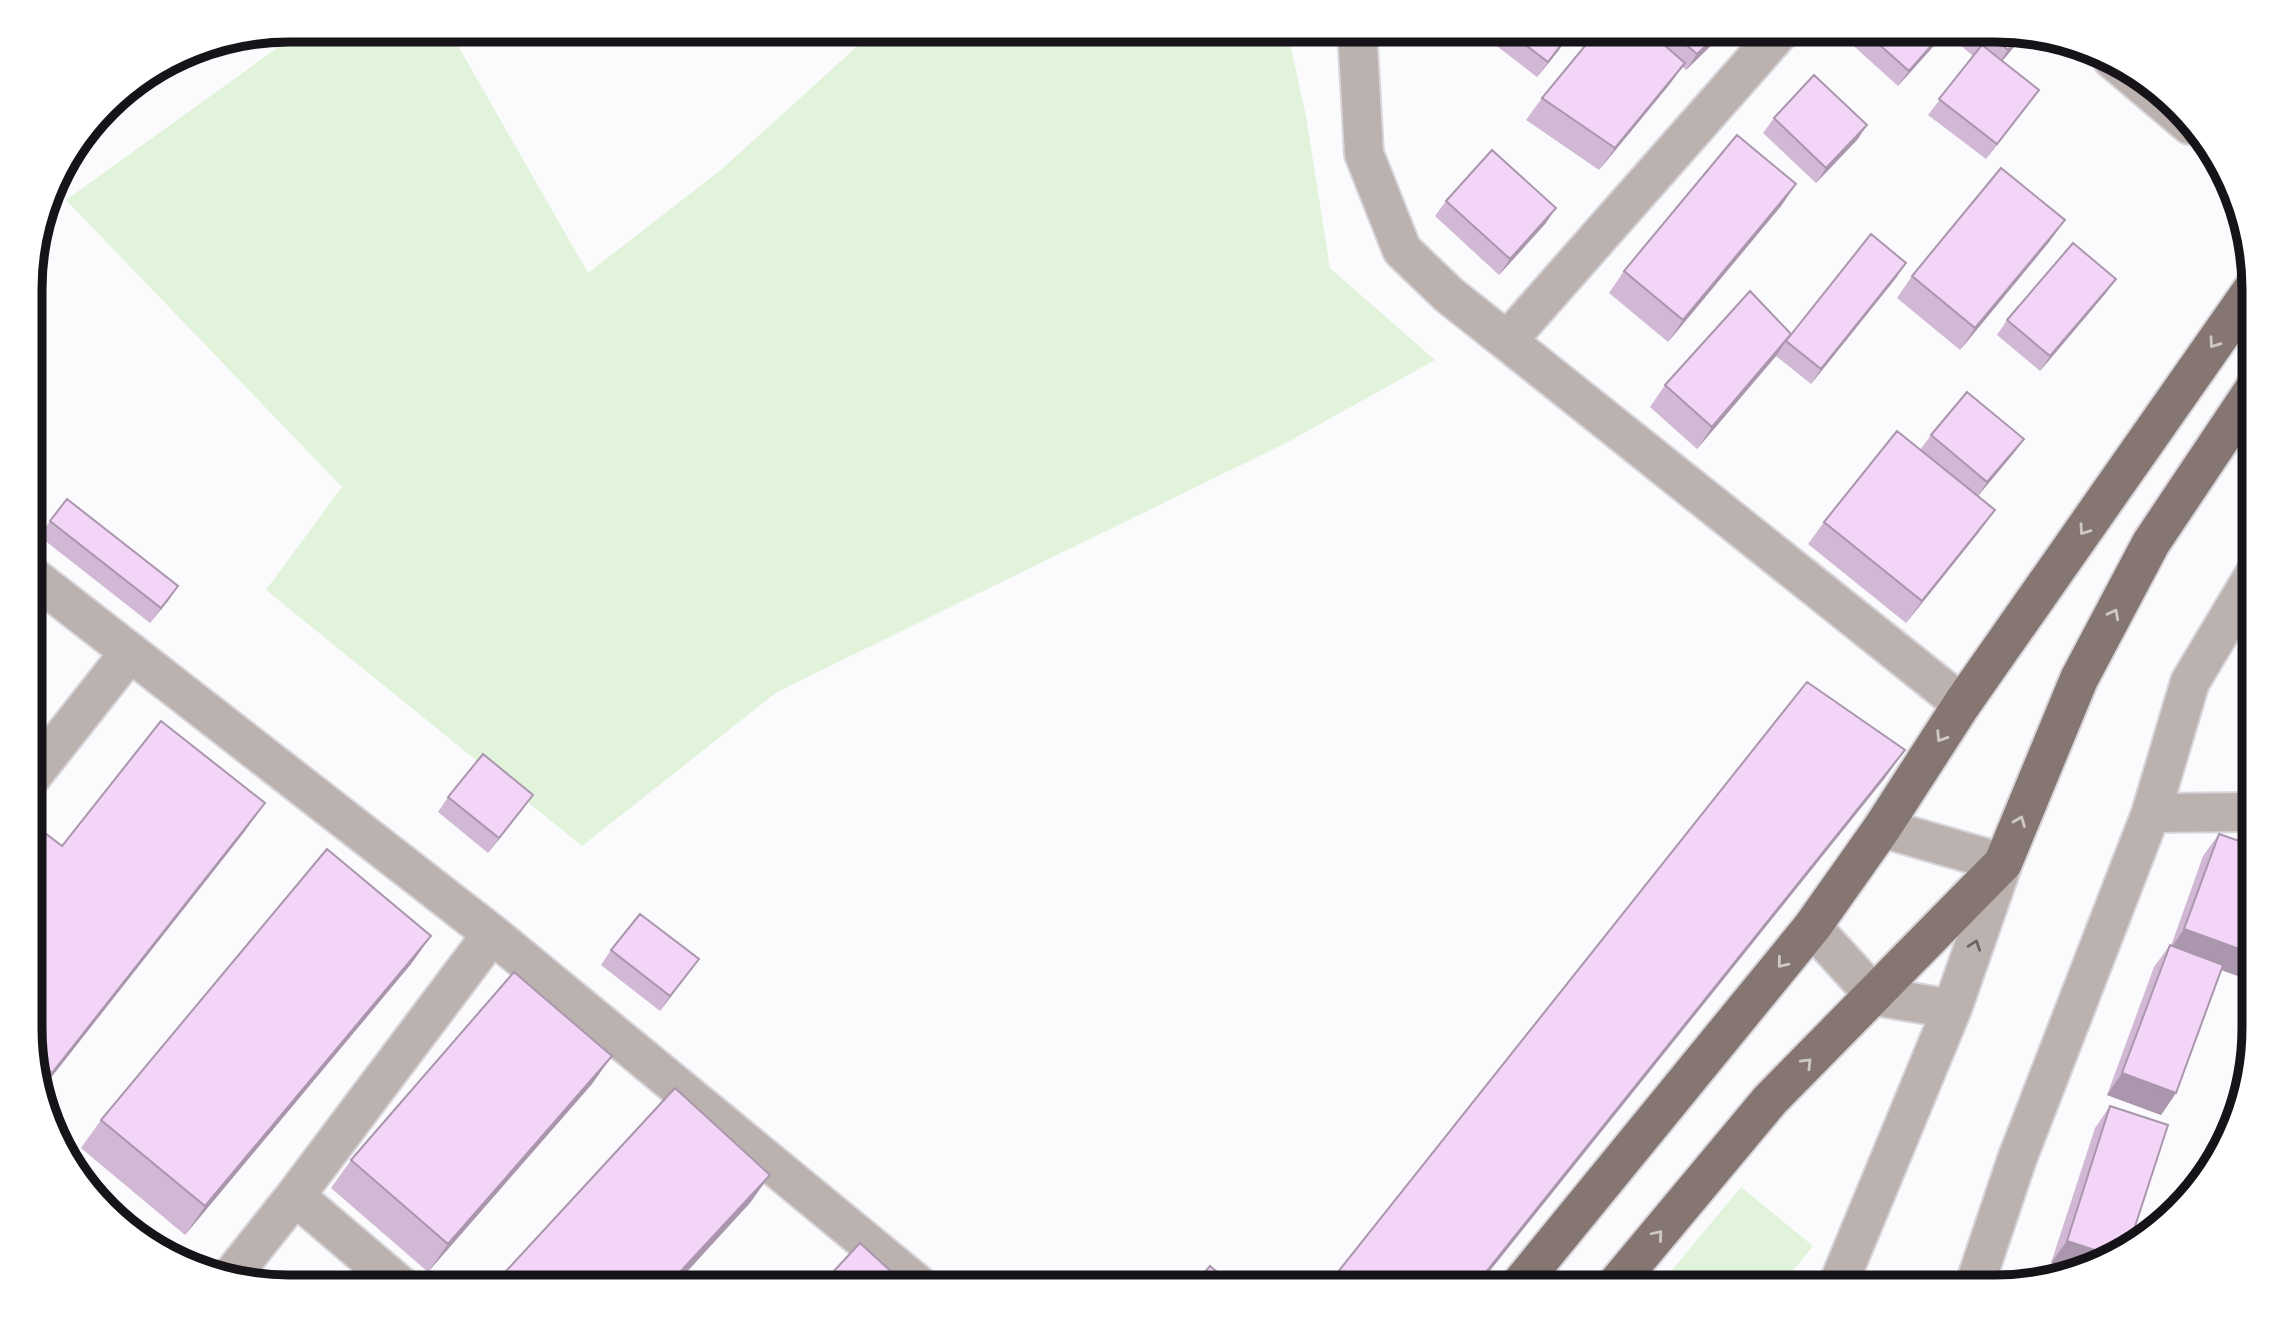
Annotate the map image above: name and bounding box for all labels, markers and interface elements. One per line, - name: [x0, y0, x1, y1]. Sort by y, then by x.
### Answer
- one-way arrow: [2210, 335, 2222, 348]
- one-way arrow: [2079, 522, 2092, 535]
- one-way arrow: [2105, 609, 2119, 621]
- one-way arrow: [1936, 729, 1949, 742]
- one-way arrow: [2012, 816, 2026, 828]
- one-way arrow: [1967, 939, 1981, 951]
- one-way arrow: [1778, 956, 1791, 968]
- one-way arrow: [1799, 1059, 1812, 1072]
- one-way arrow: [1650, 1230, 1662, 1243]

